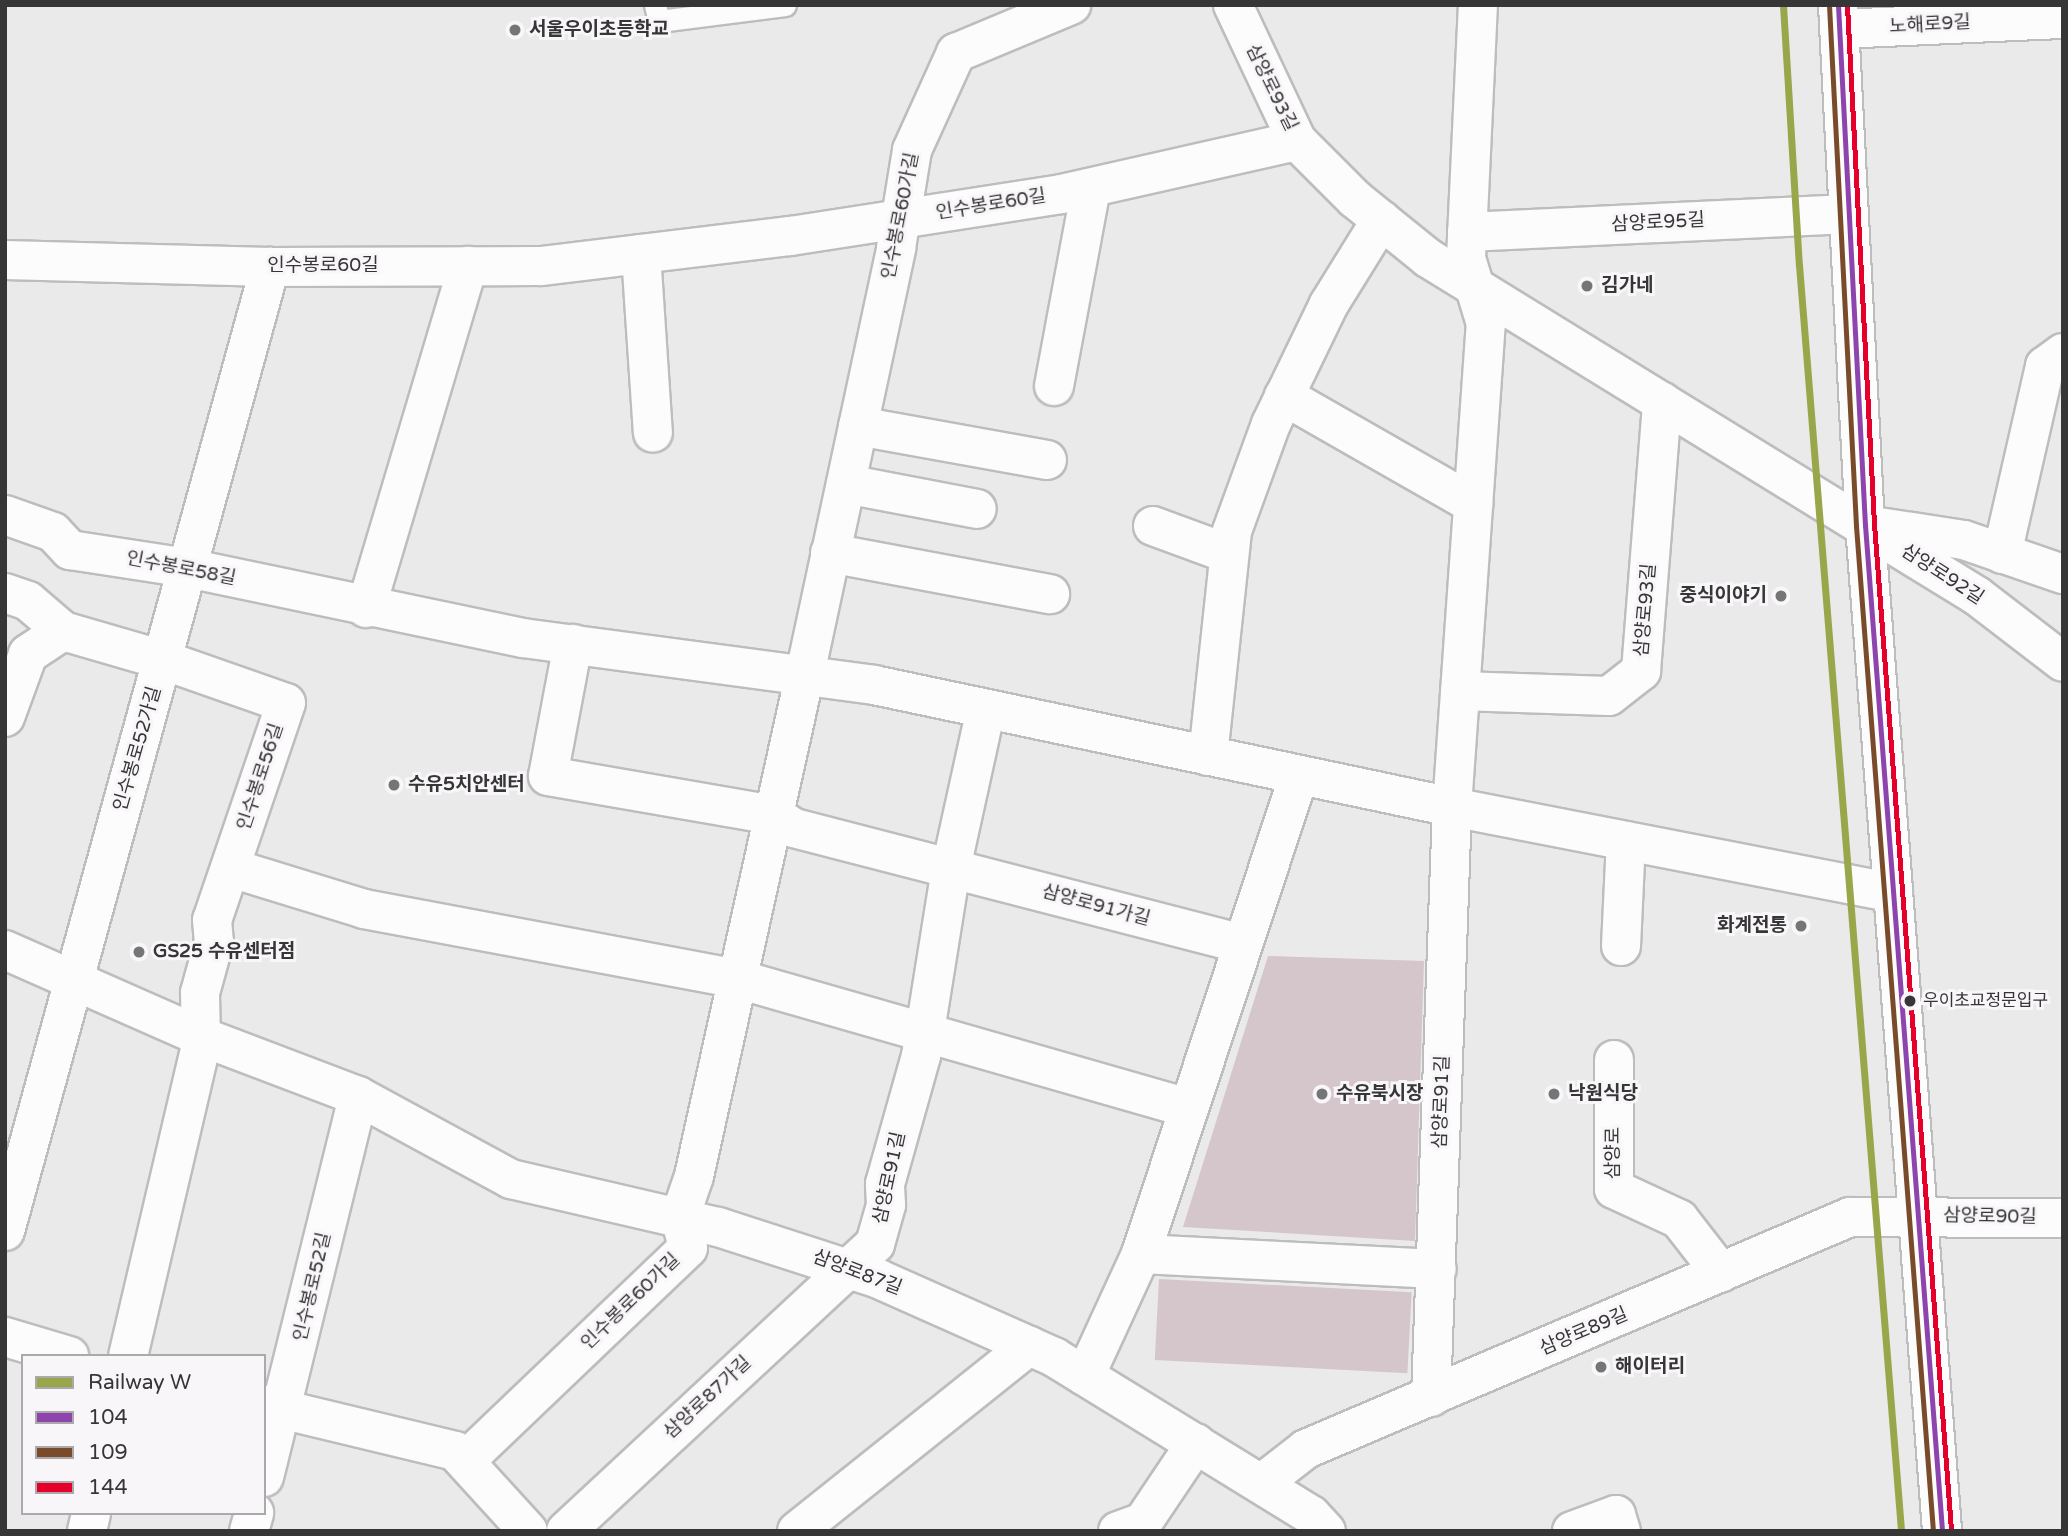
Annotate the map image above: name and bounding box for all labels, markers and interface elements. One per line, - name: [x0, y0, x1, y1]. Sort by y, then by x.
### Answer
- street label: 노해로9길: [1889, 11, 1971, 39]
- place label: 서울우이초등학교: [529, 19, 669, 41]
- marker: 서울우이초등학교: [507, 22, 523, 38]
- street label: 삼양로93길: [1240, 41, 1302, 135]
- street label: 인수봉로60가길: [878, 151, 924, 281]
- street label: 인수봉로60길: [934, 185, 1048, 225]
- street label: 삼양로95길: [1611, 209, 1705, 237]
- street label: 인수봉로60길: [267, 255, 379, 277]
- place label: 김가네: [1601, 275, 1653, 297]
- marker: 김가네: [1579, 278, 1595, 294]
- street label: 삼양로92길: [1896, 540, 1988, 610]
- street label: 인수봉로58길: [124, 547, 238, 591]
- street label: 삼양로93길: [1631, 562, 1661, 658]
- place label: 중식이야기: [1680, 585, 1767, 607]
- marker: 중식이야기: [1773, 588, 1789, 604]
- street label: 인수봉로52가길: [109, 684, 167, 814]
- street label: 인수봉로56길: [233, 721, 289, 833]
- place label: 수유5치안센터: [408, 774, 525, 796]
- marker: 수유5치안센터: [386, 777, 402, 793]
- street label: 삼양로91가길: [1039, 881, 1153, 931]
- place label: 화계전통: [1717, 915, 1787, 937]
- marker: 화계전통: [1793, 918, 1809, 934]
- place label: GS25 수유센터점: [153, 941, 295, 963]
- marker: GS25 수유센터점: [131, 944, 147, 960]
- place label: 우이초교정문입구: [1923, 991, 2048, 1011]
- marker: 우이초교정문입구: [1903, 994, 1917, 1008]
- street label: 삼양로91길: [1429, 1055, 1455, 1149]
- place label: 수유북시장: [1336, 1083, 1423, 1105]
- place label: 낙원식당: [1568, 1083, 1638, 1105]
- marker: 수유북시장: [1314, 1086, 1330, 1102]
- marker: 낙원식당: [1546, 1086, 1562, 1102]
- street label: 삼양로: [1603, 1127, 1625, 1179]
- street label: 삼양로91길: [869, 1130, 911, 1226]
- street label: 삼양로90길: [1943, 1205, 2037, 1229]
- street label: 인수봉로52길: [289, 1230, 337, 1344]
- street label: 삼양로87길: [809, 1246, 905, 1300]
- street label: 인수봉로60가길: [577, 1249, 685, 1355]
- street label: 삼양로89길: [1536, 1303, 1632, 1361]
- street label: 삼양로87가길: [660, 1352, 756, 1444]
- legend: [21, 1354, 266, 1515]
- place label: 해이터리: [1615, 1356, 1685, 1378]
- marker: 해이터리: [1593, 1359, 1609, 1375]
- text: Railway W: [88, 1370, 191, 1395]
- text: 104: [88, 1405, 128, 1430]
- text: 109: [88, 1440, 128, 1465]
- text: 144: [88, 1475, 128, 1500]

